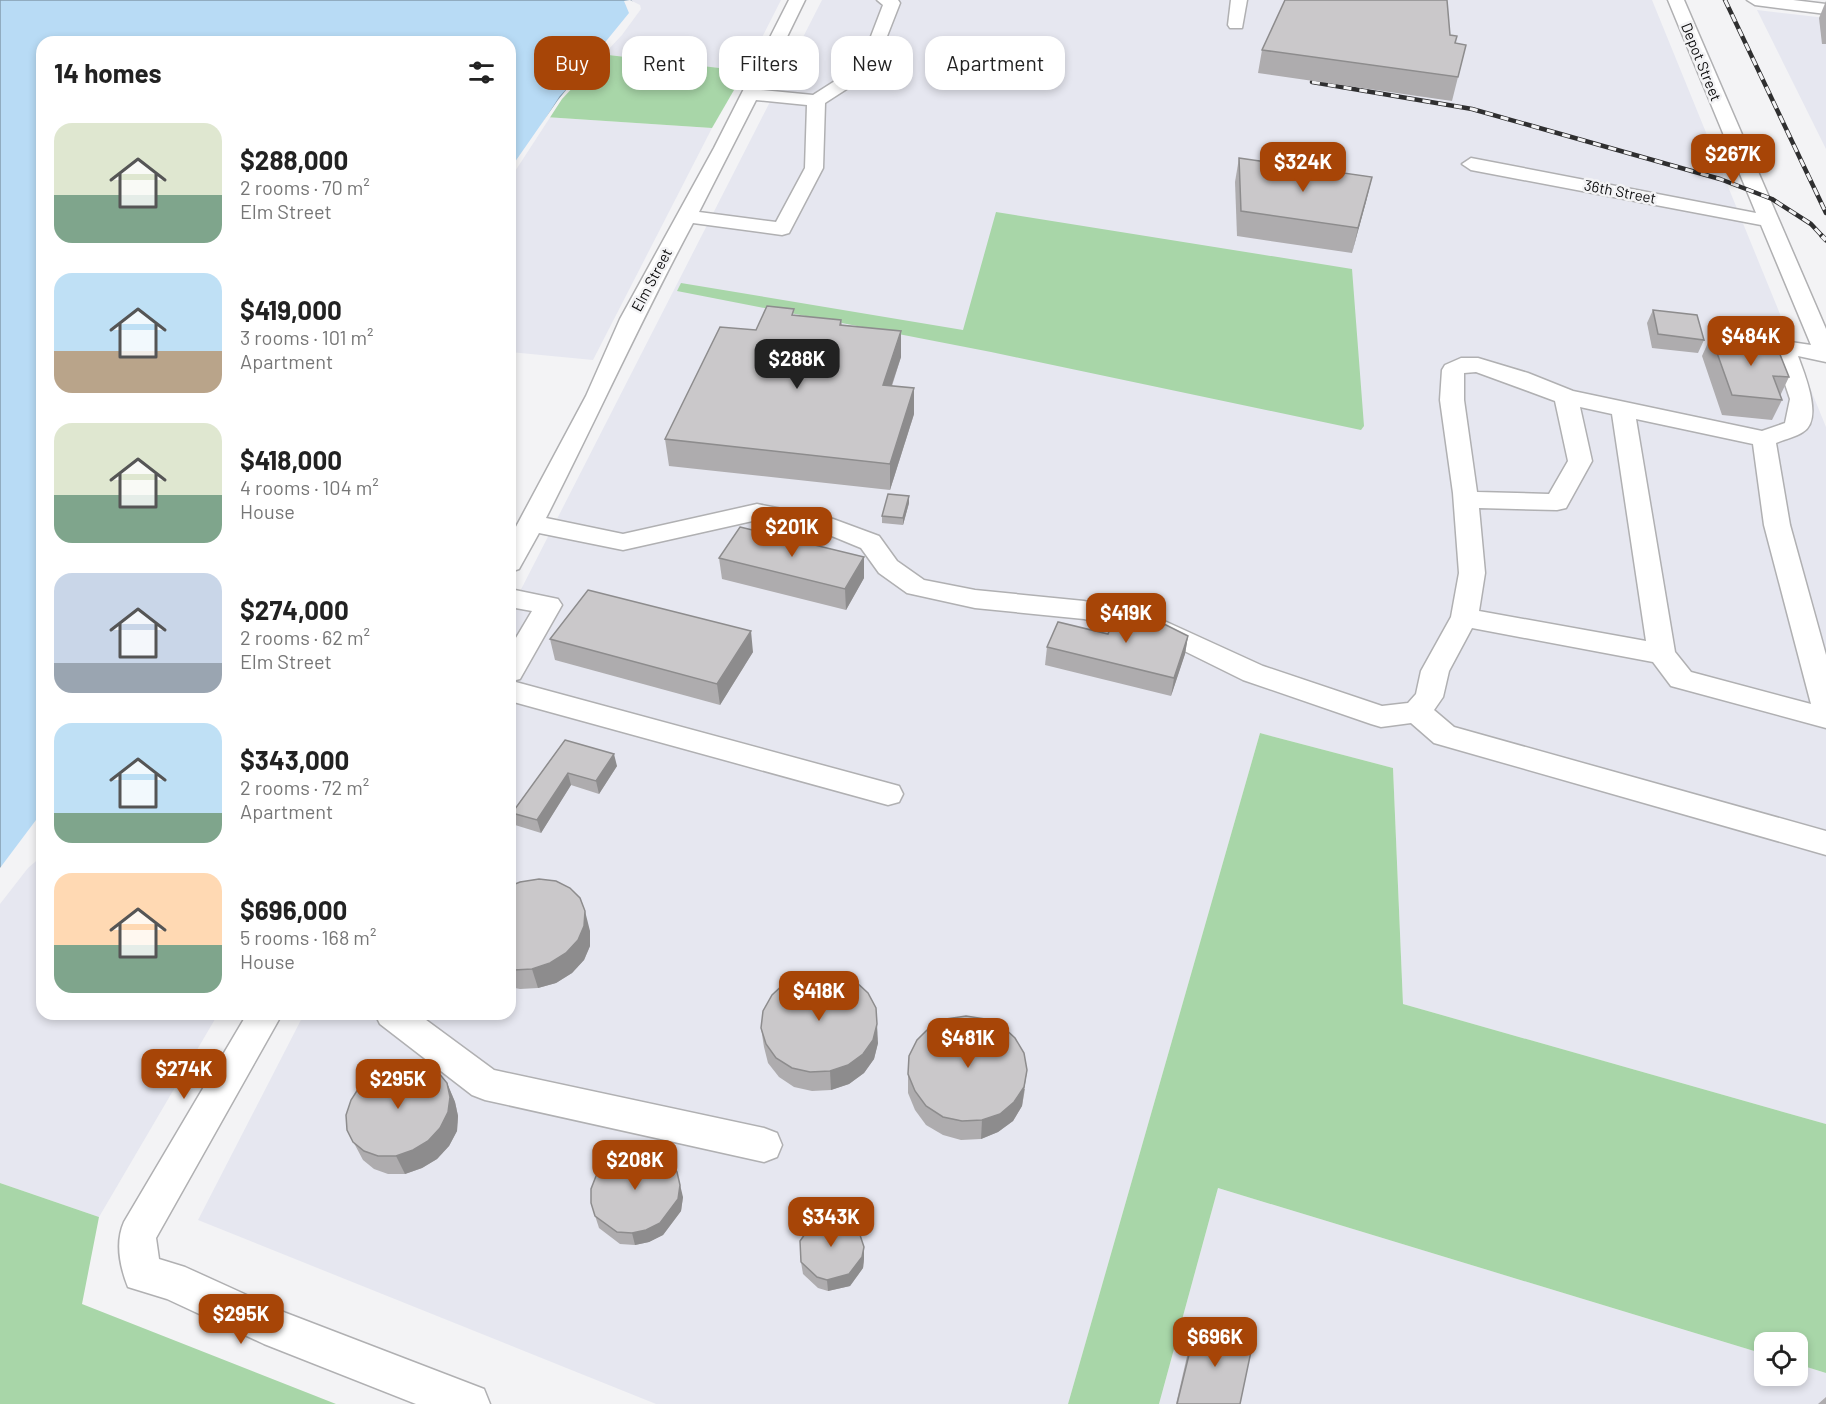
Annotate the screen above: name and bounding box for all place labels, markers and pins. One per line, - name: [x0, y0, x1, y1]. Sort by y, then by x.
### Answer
- pin: $267K: [1691, 134, 1775, 185]
- pin: $324K: [1261, 142, 1345, 193]
- pin: $484K: [1709, 316, 1793, 367]
- pin: $288K: [755, 339, 839, 390]
- pin: $201K: [750, 507, 834, 558]
- pin: $419K: [1084, 593, 1168, 644]
- pin: $418K: [777, 971, 861, 1022]
- pin: $481K: [926, 1018, 1010, 1069]
- pin: $274K: [142, 1049, 226, 1100]
- pin: $295K: [356, 1059, 440, 1110]
- pin: $208K: [593, 1140, 677, 1191]
- pin: $343K: [789, 1197, 873, 1248]
- pin: $295K: [199, 1294, 283, 1345]
- pin: $696K: [1173, 1317, 1257, 1368]

